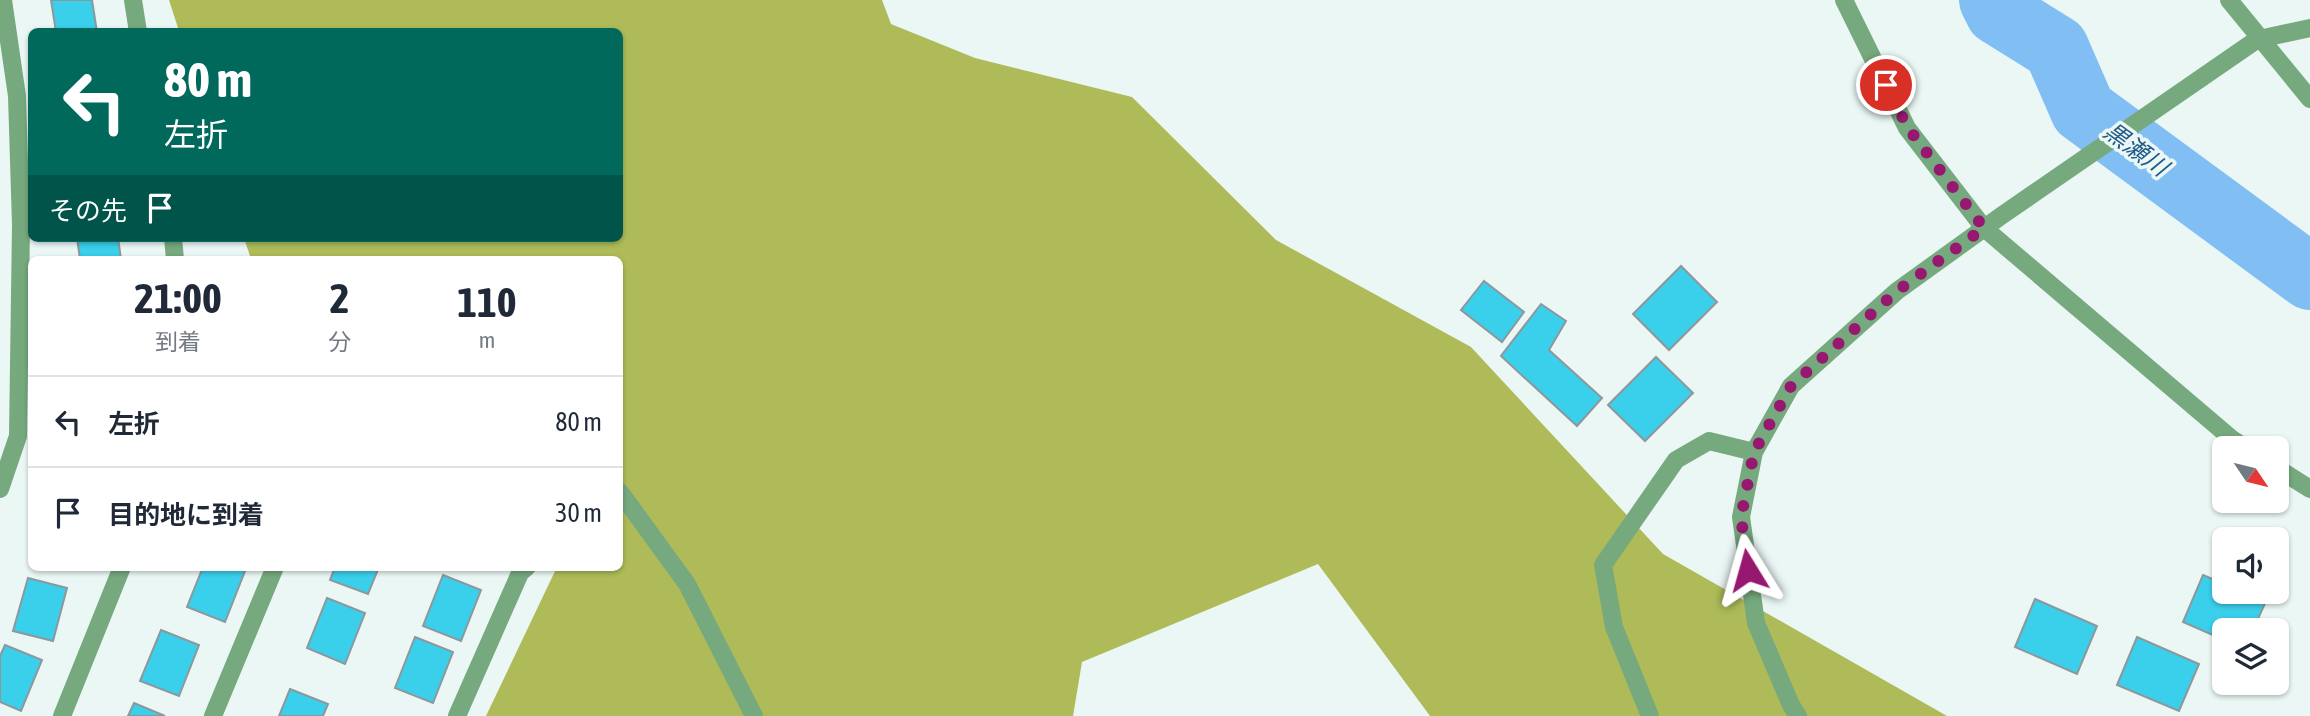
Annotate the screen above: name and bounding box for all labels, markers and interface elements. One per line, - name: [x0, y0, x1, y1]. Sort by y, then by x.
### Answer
- text: 80 m: [164, 51, 252, 107]
- pin: [1856, 55, 1916, 115]
- icon: left: [49, 56, 140, 147]
- icon: arrive: [1867, 66, 1905, 104]
- text: 左折: [164, 116, 228, 153]
- water label: 黒瀬川: [2099, 117, 2175, 183]
- icon: arrive: [141, 189, 179, 227]
- text: その先: [49, 196, 127, 226]
- text: 21:00: [134, 274, 222, 322]
- text: 2: [330, 274, 349, 322]
- text: 110: [457, 278, 517, 326]
- text: m: [479, 327, 495, 353]
- text: 到着: [155, 329, 201, 355]
- text: 分: [328, 329, 351, 355]
- icon: left: [49, 403, 87, 441]
- text: 80 m: [555, 407, 602, 437]
- text: 左折: [108, 409, 160, 439]
- north arrow: [2212, 436, 2289, 513]
- map controls: [2212, 436, 2289, 695]
- icon: arrive: [49, 494, 87, 532]
- text: 30 m: [555, 498, 602, 528]
- text: 目的地に到着: [108, 500, 264, 530]
- button: sound: [2212, 527, 2289, 604]
- position arrow: [1711, 533, 1785, 607]
- button: layers: [2212, 618, 2289, 695]

